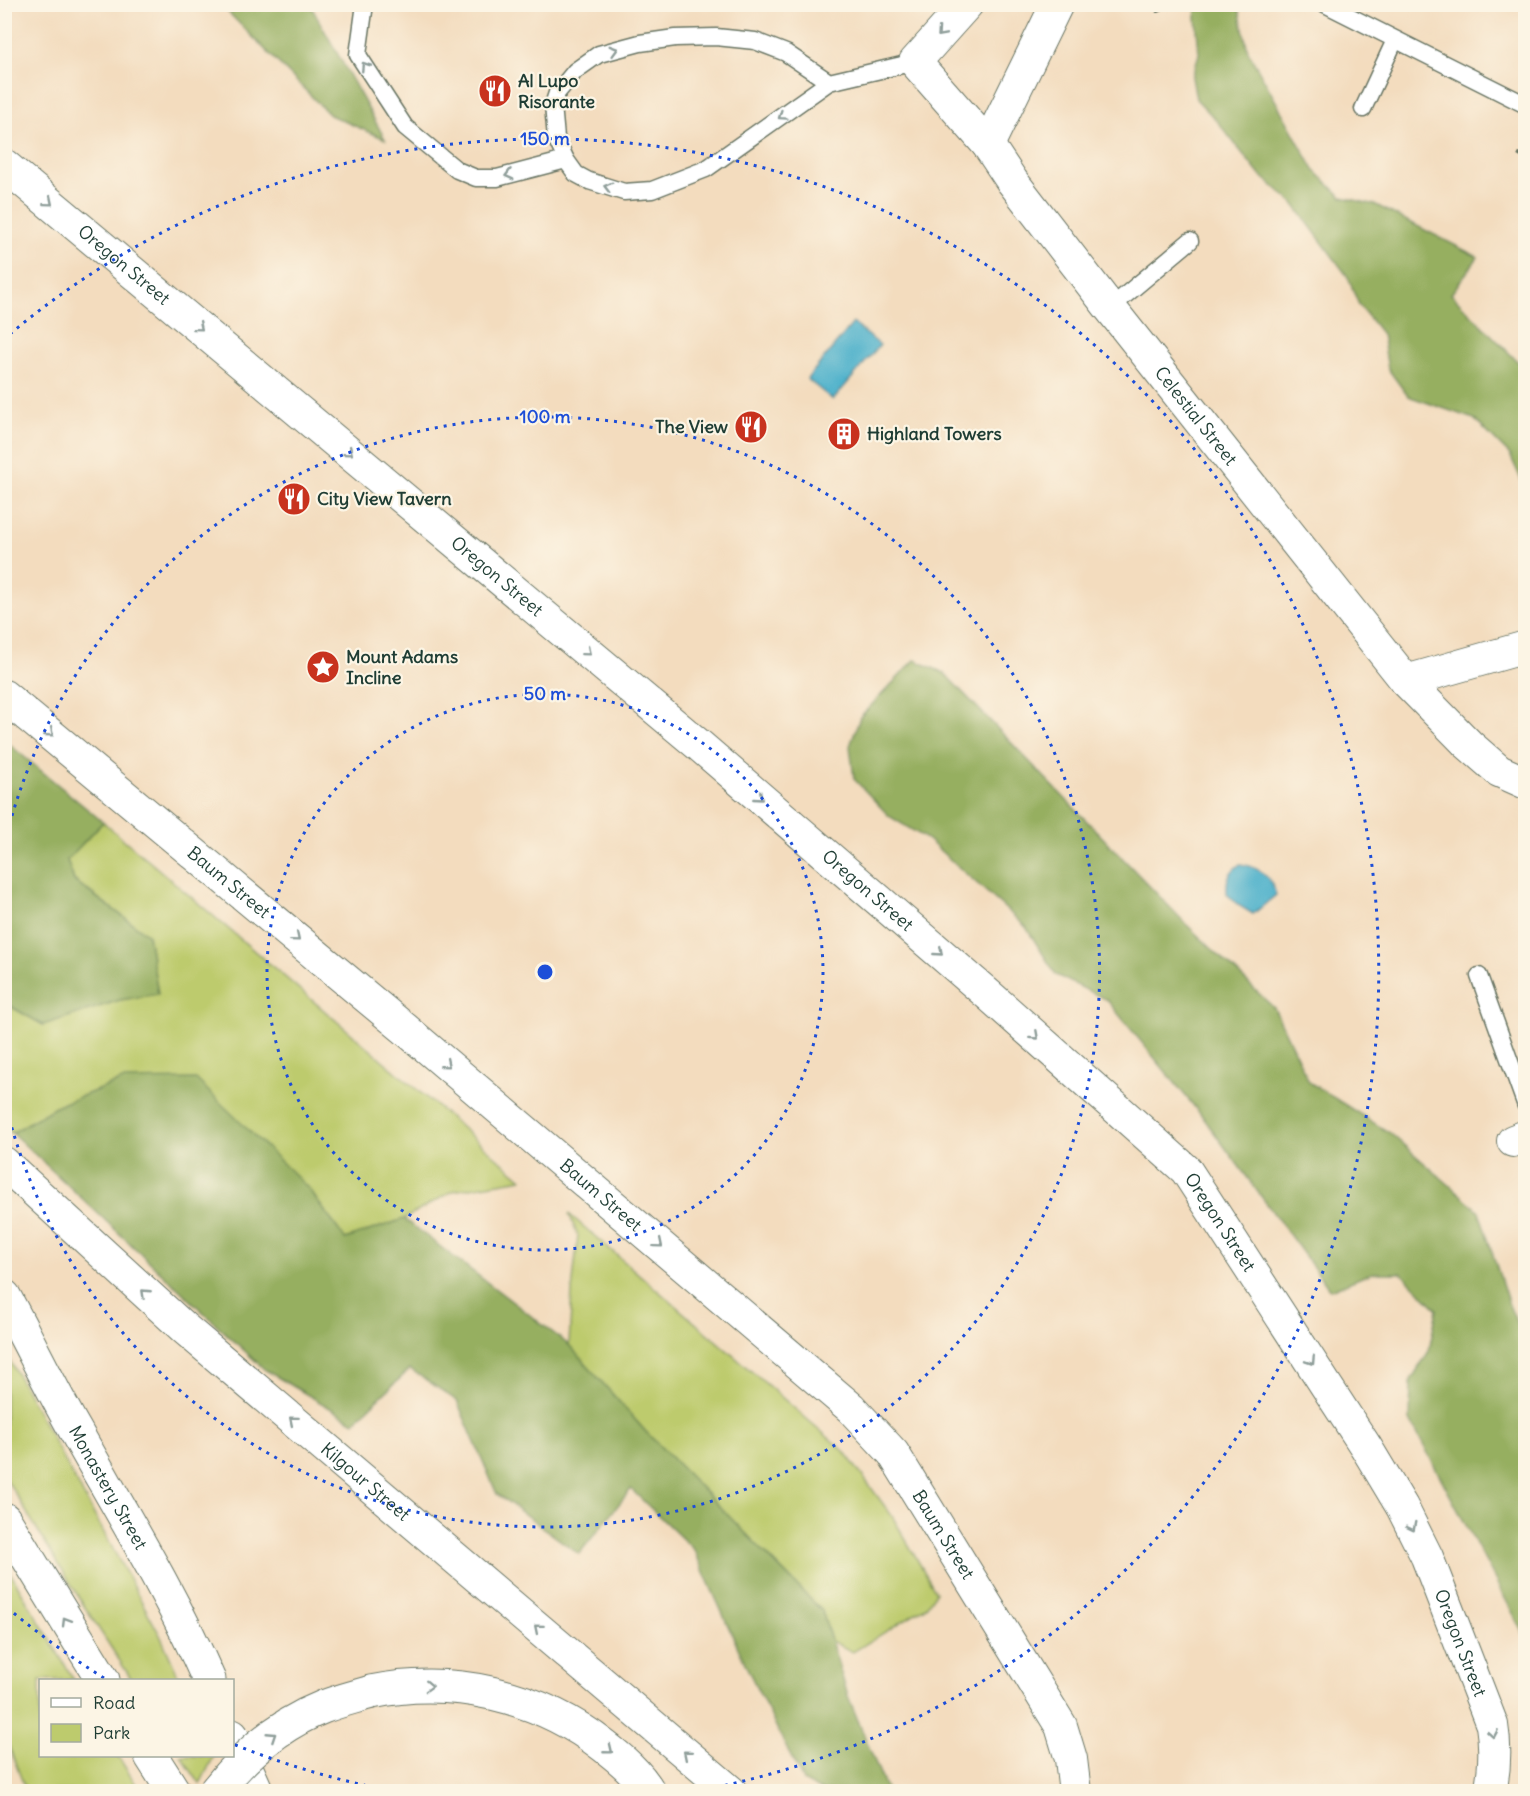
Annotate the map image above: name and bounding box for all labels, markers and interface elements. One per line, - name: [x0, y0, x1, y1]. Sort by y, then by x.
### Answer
- one-way arrow: [937, 26, 948, 37]
- one-way arrow: [608, 45, 619, 57]
- one-way arrow: [361, 61, 372, 72]
- place label: Al Lupo Risorante: [518, 69, 595, 113]
- restaurant icon: Al Lupo Risorante: [477, 73, 513, 109]
- one-way arrow: [777, 109, 788, 120]
- text: 150 m: [520, 127, 570, 150]
- one-way arrow: [505, 168, 515, 180]
- one-way arrow: [603, 182, 613, 195]
- one-way arrow: [42, 195, 53, 206]
- street label: Oregon Street: [73, 219, 175, 310]
- one-way arrow: [192, 320, 203, 331]
- street label: Celestial Street: [1150, 362, 1242, 470]
- text: 100 m: [520, 405, 571, 428]
- restaurant icon: The View: [733, 409, 769, 445]
- place label: The View: [655, 415, 729, 438]
- building icon: Highland Towers: [826, 416, 862, 452]
- place label: Highland Towers: [867, 422, 1002, 445]
- one-way arrow: [342, 445, 353, 456]
- restaurant icon: City View Tavern: [276, 481, 312, 517]
- place label: City View Tavern: [317, 487, 452, 510]
- street label: Oregon Street: [446, 531, 548, 621]
- one-way arrow: [580, 644, 591, 655]
- place label: Mount Adams Incline: [346, 645, 458, 689]
- place icon: Mount Adams Incline: [305, 649, 341, 685]
- text: 50 m: [524, 682, 566, 705]
- one-way arrow: [43, 726, 54, 737]
- one-way arrow: [752, 790, 763, 801]
- street label: Baum Street: [183, 841, 275, 923]
- street label: Oregon Street: [817, 844, 918, 936]
- one-way arrow: [290, 931, 301, 942]
- one-way arrow: [932, 944, 943, 955]
- centre of rings: [535, 962, 555, 982]
- one-way arrow: [1028, 1029, 1039, 1040]
- one-way arrow: [439, 1056, 450, 1067]
- street label: Baum Street: [555, 1153, 647, 1236]
- street label: Oregon Street: [1180, 1168, 1261, 1276]
- one-way arrow: [652, 1237, 663, 1248]
- one-way arrow: [142, 1289, 152, 1300]
- one-way arrow: [1303, 1355, 1315, 1365]
- one-way arrow: [289, 1417, 300, 1428]
- street label: Monastery Street: [64, 1421, 153, 1553]
- street label: Kilgour Street: [316, 1437, 415, 1526]
- street label: Baum Street: [908, 1486, 980, 1583]
- one-way arrow: [1405, 1521, 1416, 1531]
- street label: Oregon Street: [1430, 1586, 1492, 1700]
- one-way arrow: [63, 1616, 74, 1627]
- one-way arrow: [534, 1624, 545, 1635]
- legend: [39, 1679, 234, 1757]
- one-way arrow: [425, 1680, 434, 1693]
- text: Road: [93, 1691, 136, 1714]
- text: Park: [93, 1721, 130, 1744]
- one-way arrow: [1487, 1730, 1499, 1739]
- one-way arrow: [265, 1733, 276, 1744]
- one-way arrow: [602, 1742, 613, 1753]
- one-way arrow: [683, 1750, 694, 1761]

